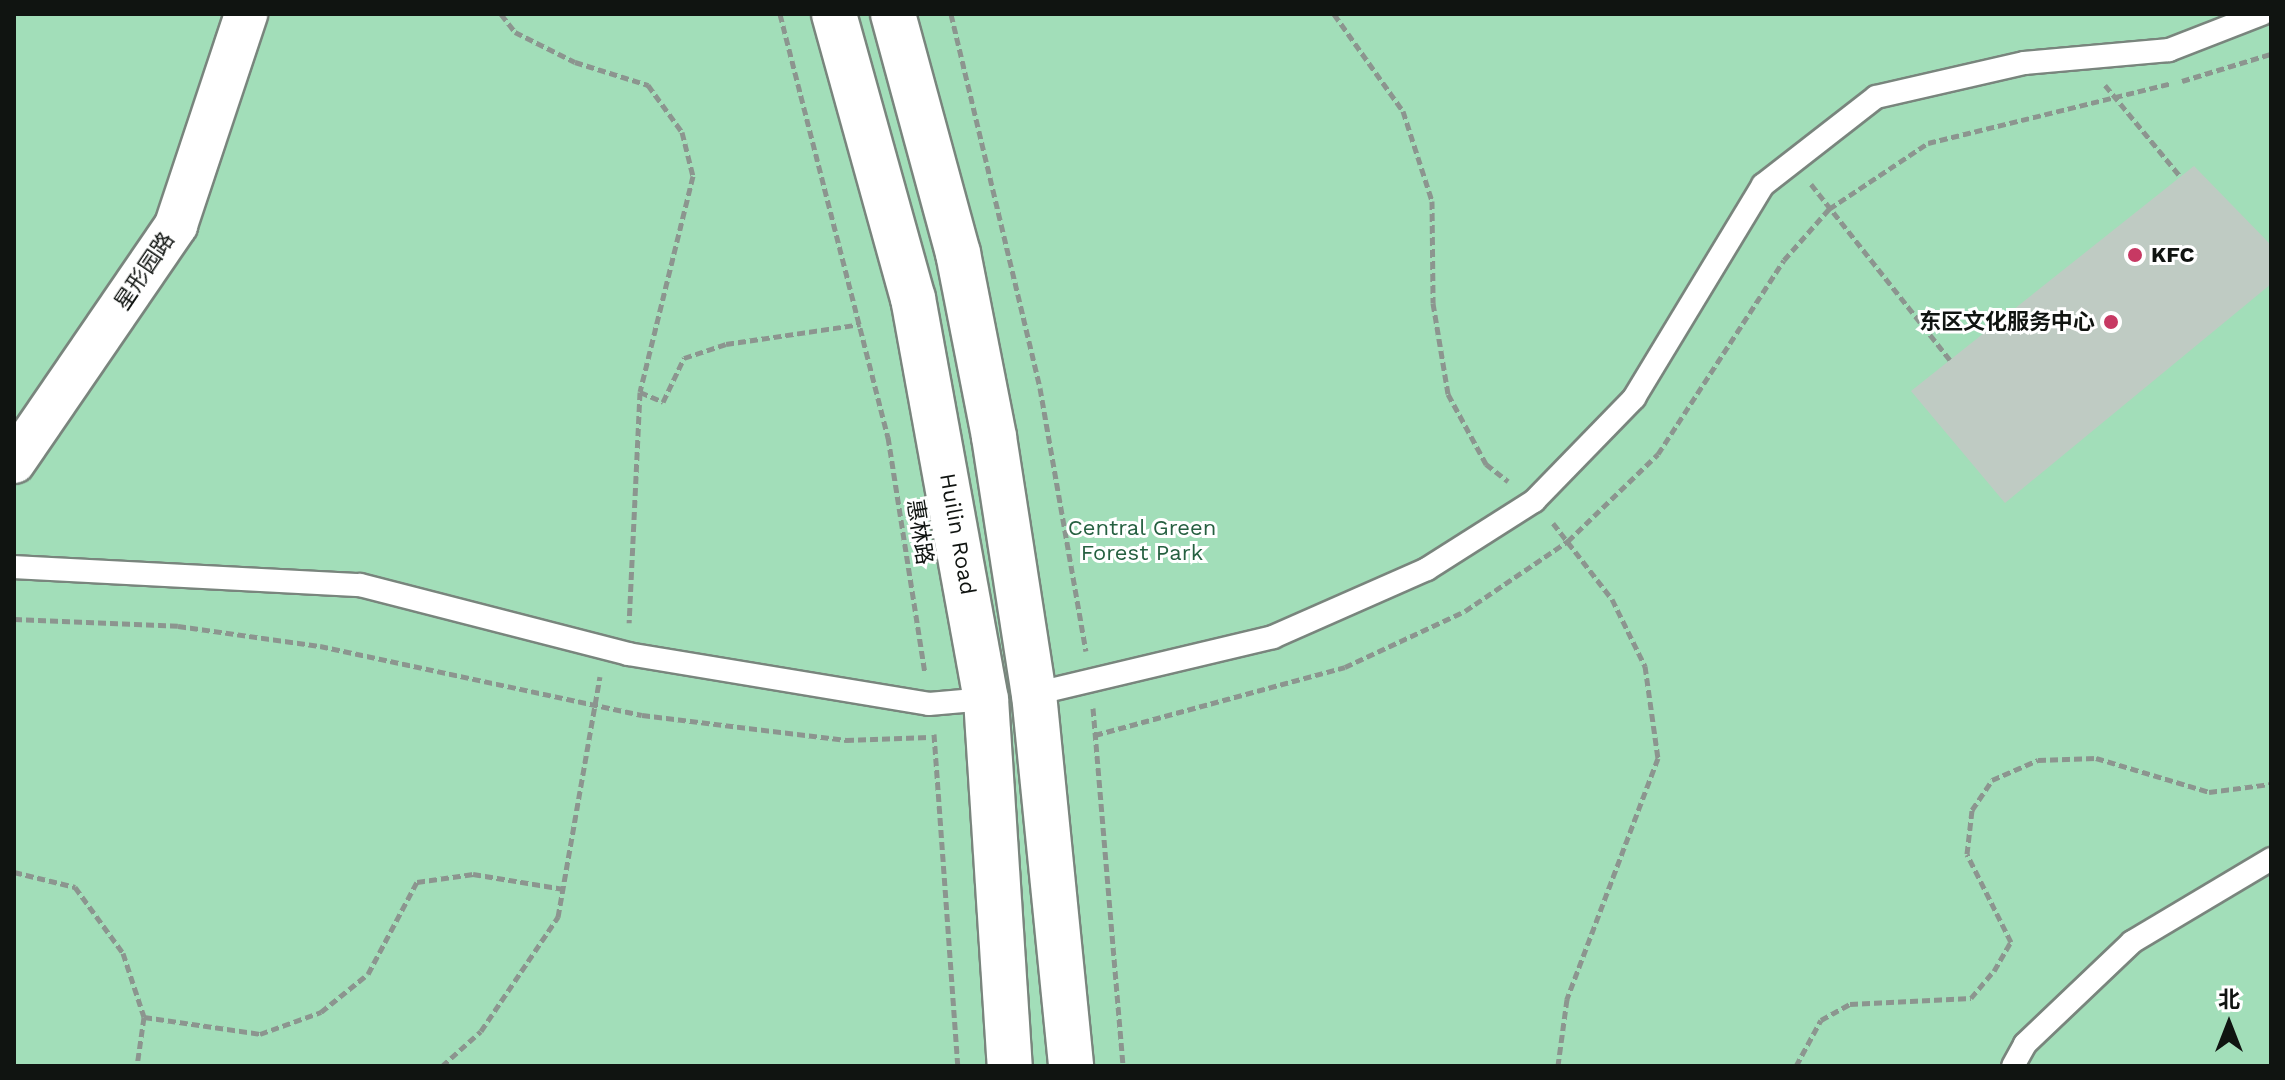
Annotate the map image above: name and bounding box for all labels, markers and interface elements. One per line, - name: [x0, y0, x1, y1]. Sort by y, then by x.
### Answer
- street label: 星形园路: [108, 227, 180, 315]
- place label: KFC: [2151, 242, 2195, 268]
- marker: KFC: [2126, 246, 2144, 264]
- place label: 东区文化服务中心: [1919, 309, 2095, 335]
- marker: 东区文化服务中心: [2102, 313, 2120, 331]
- street label: Huilin Road: [934, 471, 982, 597]
- street label: 惠林路: [902, 497, 938, 567]
- park label: Central Green Forest Park: [1067, 514, 1217, 566]
- north arrow: [2189, 984, 2269, 1064]
- text: 北: [2218, 987, 2240, 1012]

